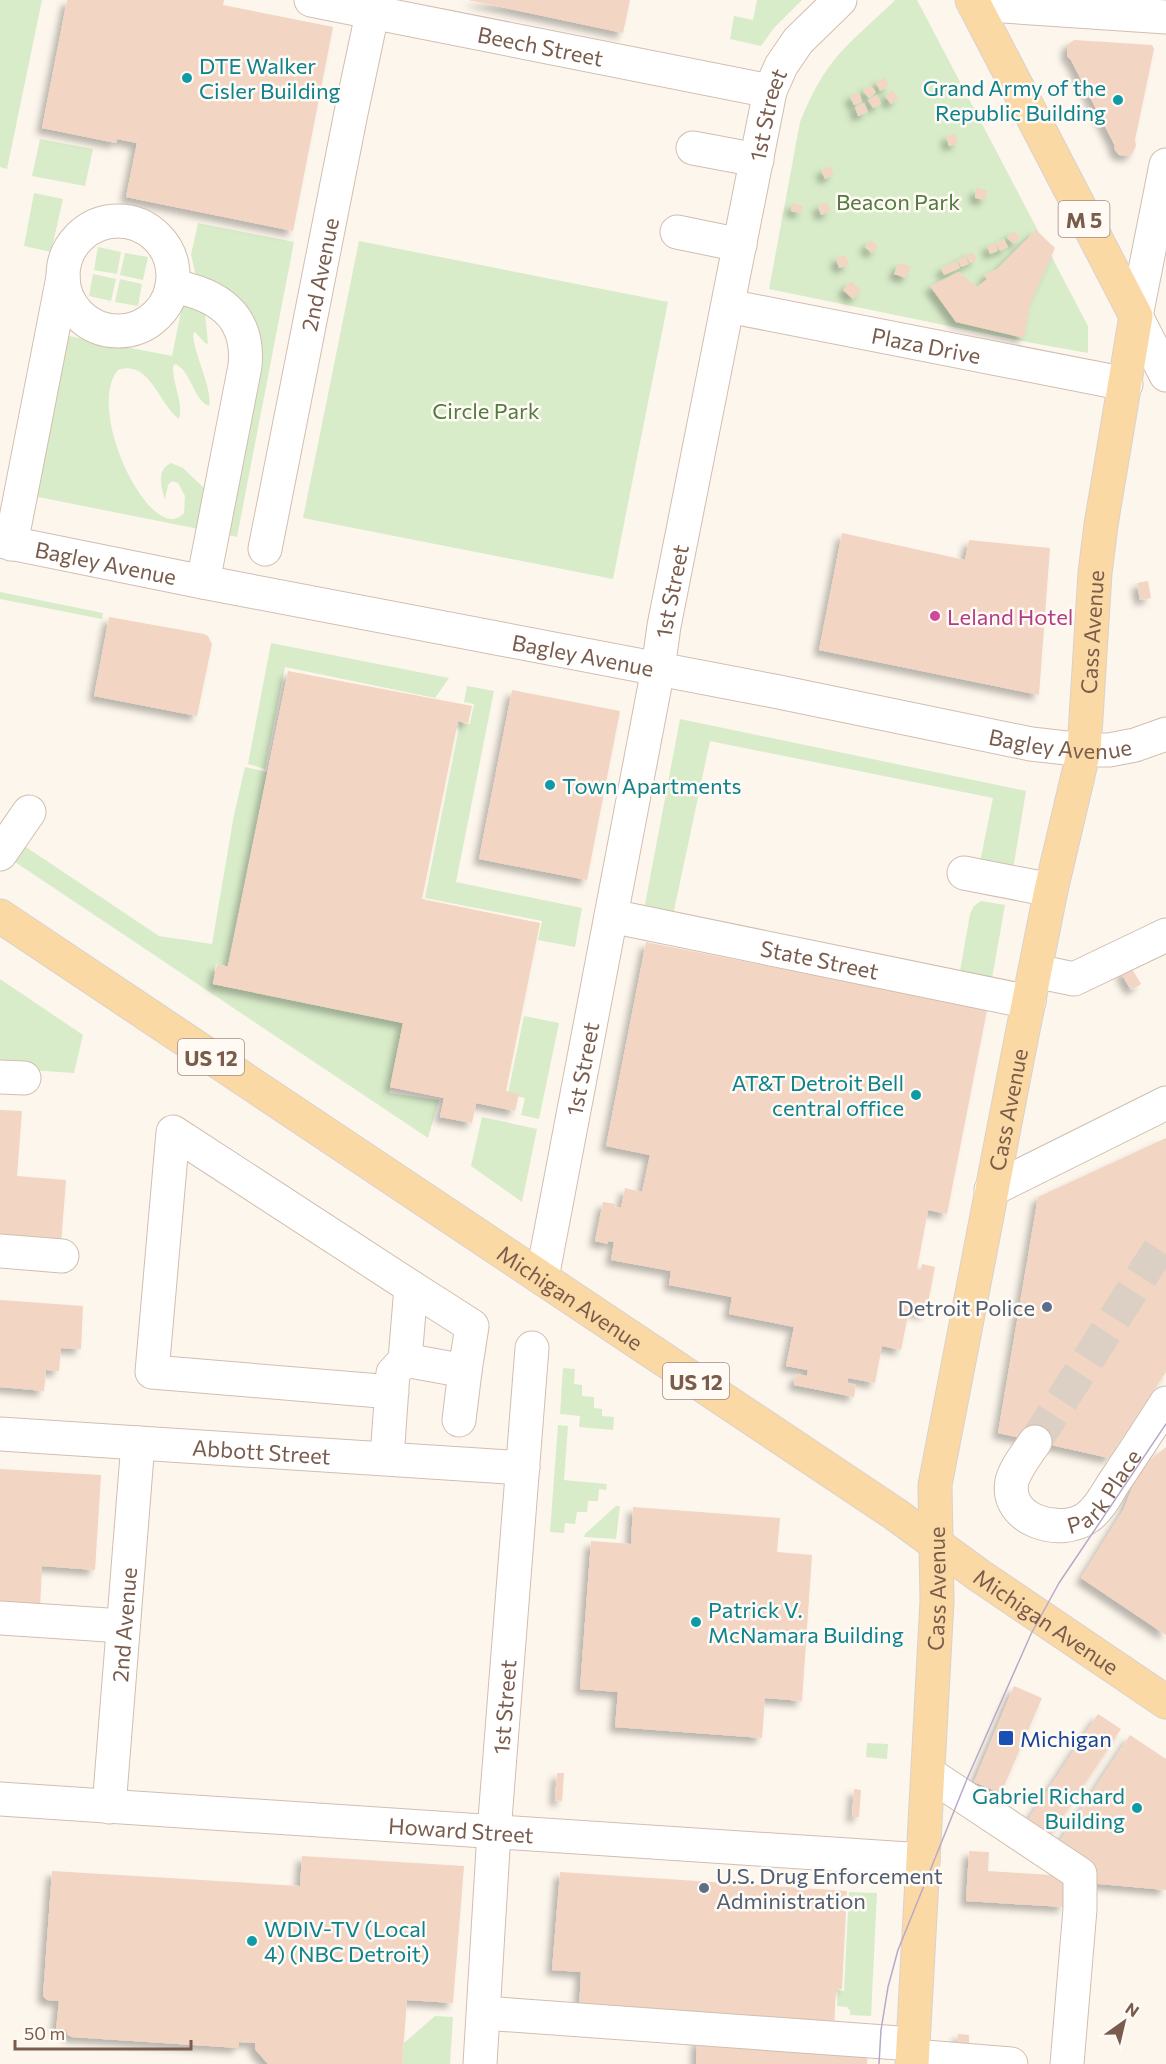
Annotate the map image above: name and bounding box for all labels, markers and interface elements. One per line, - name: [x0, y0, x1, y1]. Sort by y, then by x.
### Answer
- street label: Beech Street: [475, 20, 606, 71]
- place label: DTE Walker Cisler Building: [199, 52, 341, 104]
- street label: 1st Street: [743, 64, 792, 163]
- marker: DTE Walker Cisler Building: [180, 71, 194, 85]
- place label: Grand Army of the Republic Building: [923, 74, 1106, 126]
- marker: Grand Army of the Republic Building: [1111, 93, 1125, 107]
- park label: Beacon Park: [836, 188, 960, 215]
- road number: M 5: [1058, 201, 1110, 237]
- street label: 2nd Avenue: [295, 215, 344, 333]
- street label: Plaza Drive: [869, 321, 983, 369]
- park label: Circle Park: [432, 397, 540, 424]
- street label: Bagley Avenue: [33, 535, 179, 590]
- street label: 1st Street: [649, 542, 693, 640]
- street label: Cass Avenue: [1074, 569, 1109, 695]
- place label: Leland Hotel: [947, 603, 1073, 630]
- marker: Leland Hotel: [928, 609, 942, 623]
- street label: Bagley Avenue: [510, 628, 656, 681]
- street label: Bagley Avenue: [987, 722, 1134, 764]
- place label: Town Apartments: [562, 772, 742, 799]
- marker: Town Apartments: [543, 778, 557, 792]
- street label: State Street: [758, 934, 881, 984]
- street label: 1st Street: [560, 1020, 604, 1118]
- road number: US 12: [178, 1039, 244, 1075]
- street label: Cass Avenue: [982, 1046, 1033, 1173]
- place label: AT&T Detroit Bell central office: [732, 1069, 904, 1121]
- marker: AT&T Detroit Bell central office: [909, 1088, 923, 1102]
- street label: Michigan Avenue: [492, 1239, 648, 1355]
- place label: Detroit Police: [898, 1294, 1035, 1321]
- marker: Detroit Police: [1040, 1300, 1054, 1314]
- road number: US 12: [663, 1363, 729, 1399]
- street label: Abbott Street: [191, 1433, 332, 1469]
- street label: Park Place: [1064, 1444, 1146, 1539]
- street label: Cass Avenue: [921, 1526, 951, 1651]
- street label: Michigan Avenue: [969, 1562, 1124, 1680]
- street label: 2nd Avenue: [106, 1566, 142, 1683]
- place label: Patrick V. McNamara Building: [708, 1596, 904, 1648]
- marker: Patrick V. McNamara Building: [689, 1615, 703, 1629]
- street label: 1st Street: [487, 1658, 521, 1755]
- place label: Michigan: [1020, 1725, 1112, 1752]
- marker: Michigan: [997, 1729, 1015, 1747]
- place label: Gabriel Richard Building: [972, 1782, 1125, 1834]
- marker: Gabriel Richard Building: [1130, 1801, 1144, 1815]
- street label: Howard Street: [387, 1811, 535, 1848]
- place label: U.S. Drug Enforcement Administration: [716, 1862, 943, 1914]
- marker: U.S. Drug Enforcement Administration: [697, 1881, 711, 1895]
- place label: WDIV-TV (Local 4) (NBC Detroit): [264, 1915, 429, 1967]
- marker: WDIV-TV (Local 4) (NBC Detroit): [245, 1934, 259, 1948]
- north arrow: [1094, 1992, 1154, 2052]
- text: N: [1122, 1998, 1143, 2020]
- scale bar: [15, 2013, 190, 2051]
- text: 50 m: [24, 2022, 65, 2044]

